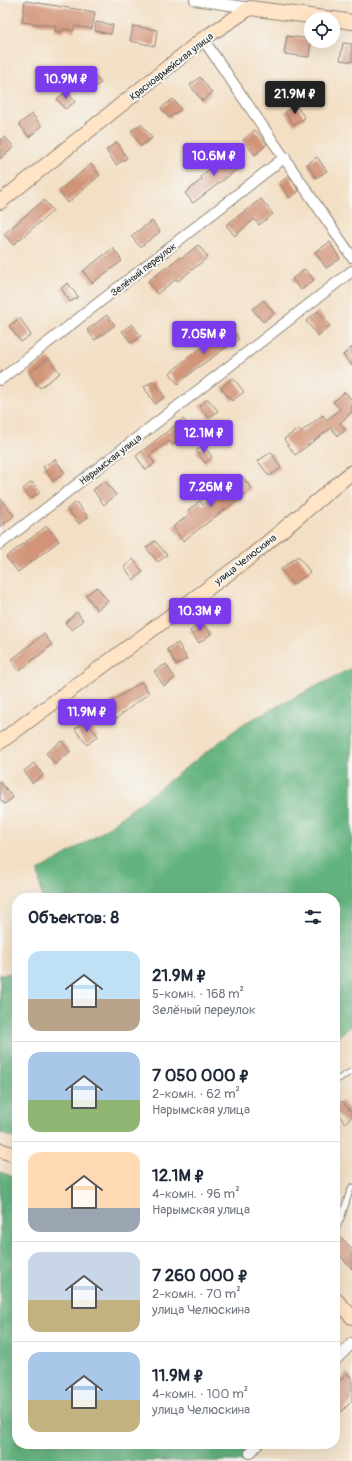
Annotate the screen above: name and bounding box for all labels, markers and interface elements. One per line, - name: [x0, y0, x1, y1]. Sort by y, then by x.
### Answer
- map controls: [304, 12, 340, 48]
- button: locate: [304, 12, 340, 48]
- street label: Красноармейская улица: [127, 30, 216, 103]
- pin: 10.9M ₽: [29, 66, 103, 100]
- text: 10.9M ₽: [44, 71, 88, 87]
- pin: 21.9M ₽: [258, 81, 332, 115]
- text: 21.9M ₽: [274, 86, 316, 102]
- pin: 10.6M ₽: [177, 143, 251, 177]
- text: 10.6M ₽: [192, 148, 236, 164]
- street label: Зелёный переулок: [109, 241, 179, 299]
- pin: 7.05M ₽: [167, 321, 241, 355]
- text: 7.05M ₽: [181, 326, 227, 342]
- pin: 12.1M ₽: [167, 420, 241, 454]
- text: 12.1M ₽: [184, 425, 224, 441]
- street label: Нарымская улица: [77, 432, 144, 488]
- pin: 7.26M ₽: [174, 474, 248, 508]
- text: 7.26M ₽: [189, 479, 233, 495]
- street label: улица Челюскина: [211, 532, 279, 588]
- pin: 10.3M ₽: [163, 598, 237, 632]
- text: 10.3M ₽: [178, 603, 222, 619]
- pin: 11.9M ₽: [50, 699, 124, 733]
- text: 11.9M ₽: [67, 704, 107, 720]
- icon: filters: [302, 906, 324, 928]
- text: Объектов: 8: [28, 907, 119, 928]
- text: 21.9M ₽: [152, 965, 207, 986]
- icon: home: [60, 967, 108, 1015]
- text: 5-комн. · 168 m²: [152, 986, 244, 1002]
- text: Зелёный переулок: [152, 1002, 256, 1018]
- text: 7 050 000 ₽: [152, 1065, 250, 1086]
- icon: home: [60, 1068, 108, 1116]
- text: 2-комн. · 62 m²: [152, 1086, 240, 1102]
- text: Нарымская улица: [152, 1102, 250, 1118]
- text: 12.1M ₽: [152, 1165, 205, 1186]
- icon: home: [60, 1168, 108, 1216]
- text: 4-комн. · 96 m²: [152, 1186, 240, 1202]
- text: Нарымская улица: [152, 1202, 250, 1218]
- text: 7 260 000 ₽: [152, 1265, 248, 1286]
- icon: home: [60, 1268, 108, 1316]
- text: 2-комн. · 70 m²: [152, 1286, 241, 1302]
- text: улица Челюскина: [152, 1302, 250, 1318]
- text: 11.9M ₽: [152, 1365, 204, 1386]
- icon: home: [60, 1368, 108, 1416]
- text: 4-комн. · 100 m²: [152, 1386, 248, 1402]
- text: улица Челюскина: [152, 1402, 250, 1418]

